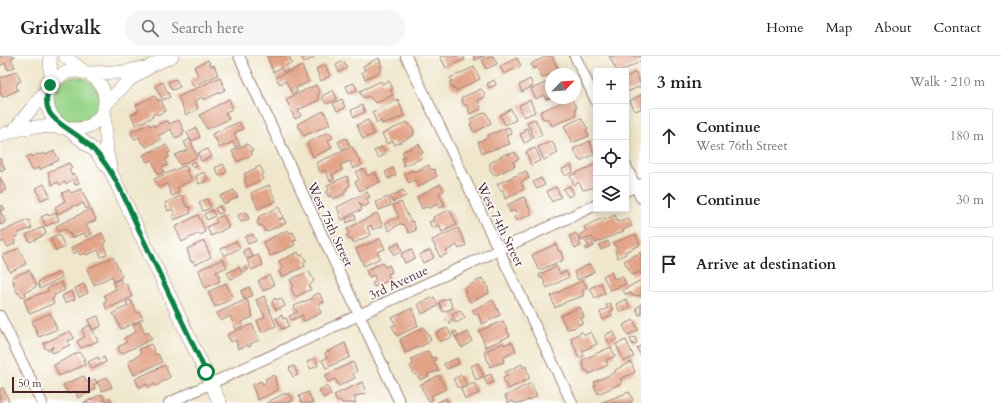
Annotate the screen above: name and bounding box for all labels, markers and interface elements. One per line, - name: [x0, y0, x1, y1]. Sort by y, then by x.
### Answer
- search box: [125, 10, 405, 46]
- text: Gridwalk: [20, 15, 101, 41]
- icon: search: [139, 17, 161, 39]
- text: Search here: [171, 18, 244, 38]
- text: Home: [766, 18, 804, 37]
- text: Map: [826, 18, 852, 37]
- text: About: [874, 18, 911, 37]
- text: Contact: [933, 18, 981, 37]
- north arrow: [545, 68, 581, 104]
- map controls: [593, 68, 629, 212]
- button: +: [593, 68, 629, 104]
- text: 3 min: [657, 71, 702, 94]
- text: Walk · 210 m: [910, 73, 985, 91]
- route end: [41, 76, 59, 94]
- button: −: [593, 104, 629, 140]
- text: Continue: [696, 117, 761, 137]
- icon: ahead: [658, 125, 680, 147]
- text: 180 m: [950, 127, 984, 145]
- text: West 76th Street: [696, 137, 788, 155]
- button: locate: [593, 140, 629, 176]
- button: layers: [593, 176, 629, 212]
- street label: West 75th Street: [302, 178, 358, 270]
- street label: West 74th Street: [472, 178, 528, 270]
- icon: ahead: [658, 189, 680, 211]
- text: Continue: [696, 190, 761, 210]
- text: 30 m: [956, 191, 984, 209]
- icon: arrive: [658, 253, 680, 275]
- text: Arrive at destination: [696, 254, 836, 274]
- street label: 3rd Avenue: [366, 261, 431, 305]
- route start: [197, 363, 215, 381]
- scale bar: [12, 375, 90, 394]
- text: 50 m: [18, 376, 42, 391]

